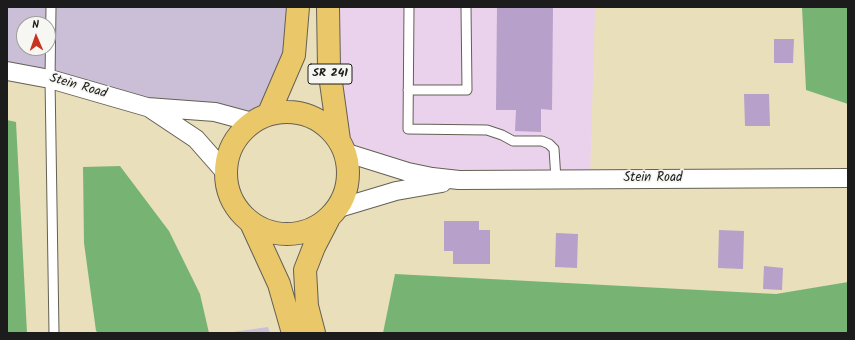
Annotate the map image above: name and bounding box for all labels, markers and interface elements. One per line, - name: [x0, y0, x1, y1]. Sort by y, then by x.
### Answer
- north arrow: [16, 16, 56, 56]
- text: N: [32, 16, 39, 34]
- road number: SR 241: [308, 64, 352, 84]
- street label: Stein Road: [47, 71, 109, 103]
- street label: Stein Road: [623, 171, 683, 187]

